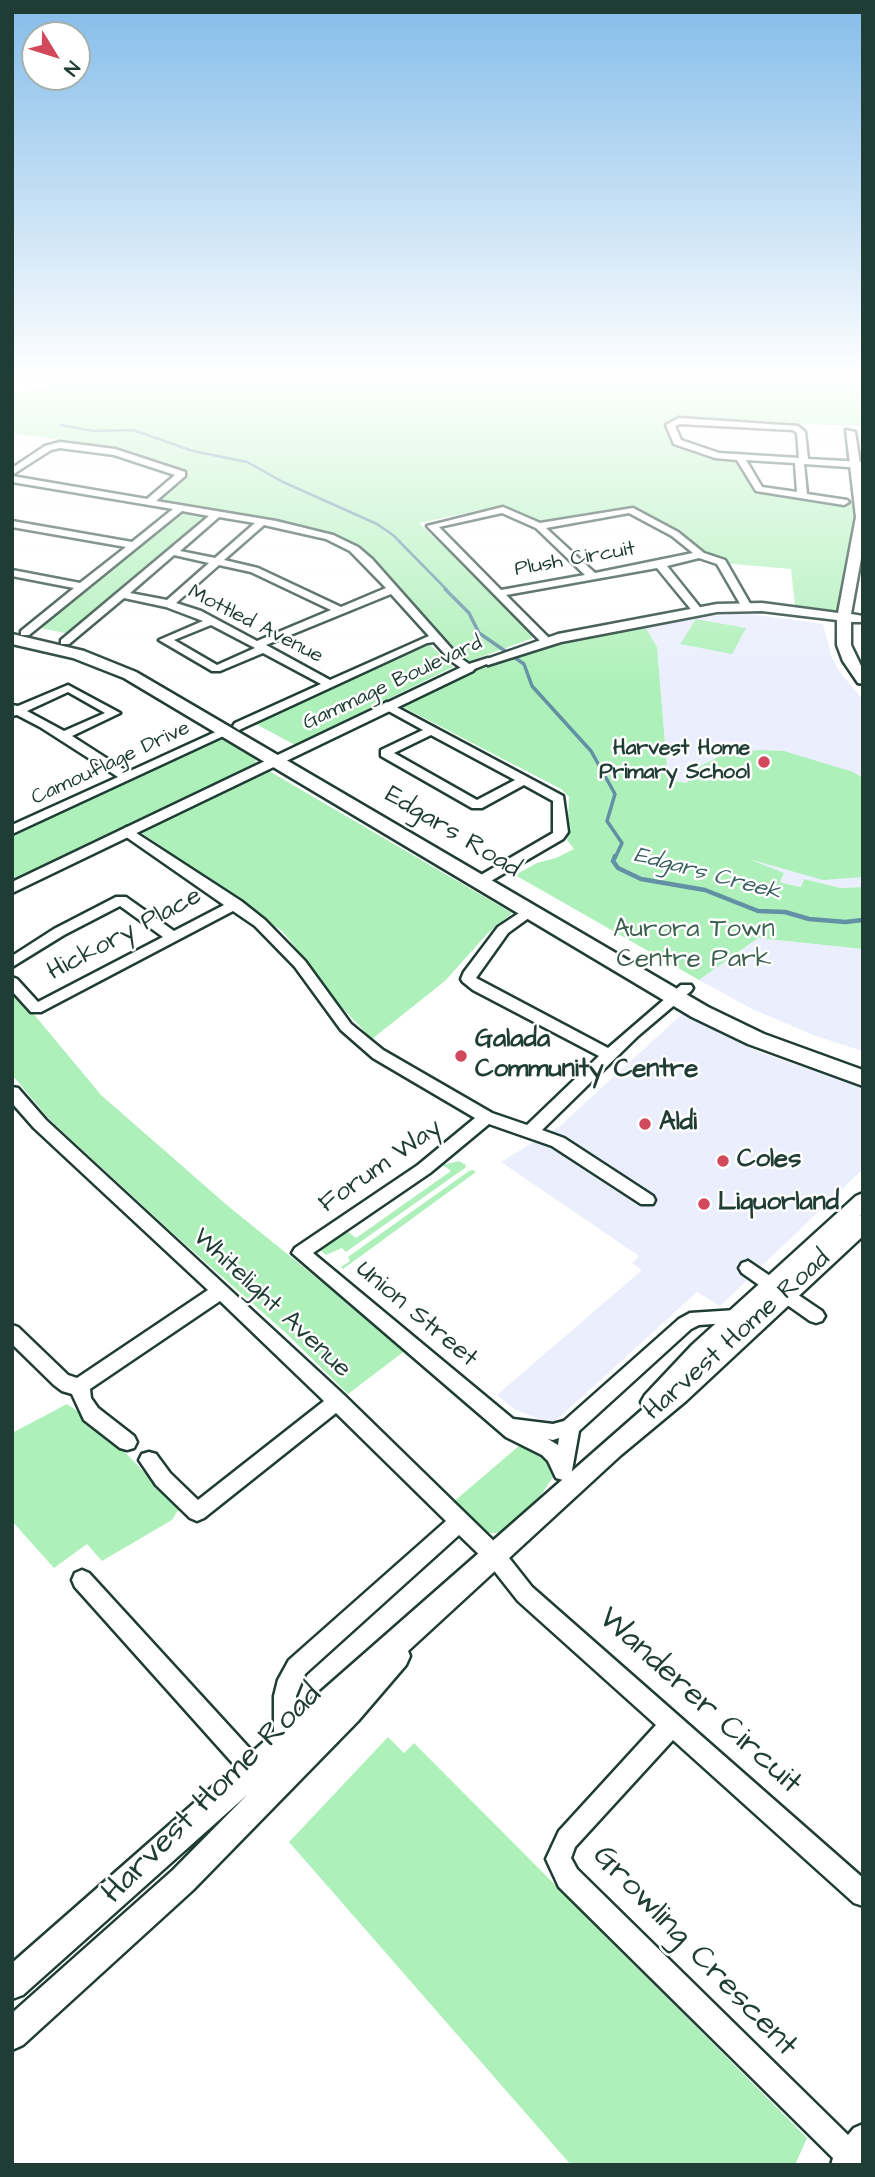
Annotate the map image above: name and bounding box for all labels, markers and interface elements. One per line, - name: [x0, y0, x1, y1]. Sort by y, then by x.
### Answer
- north arrow: [21, 21, 91, 91]
- text: N: [57, 55, 86, 81]
- street label: Plush Circuit: [513, 537, 637, 583]
- street label: Mottled Avenue: [183, 580, 327, 670]
- street label: Gammage Boulevard: [299, 631, 487, 737]
- street label: Camouflage Drive: [28, 716, 194, 812]
- place label: Harvest Home Primary School: [599, 737, 750, 787]
- marker: Harvest Home Primary School: [756, 754, 772, 770]
- street label: Edgars Road: [378, 780, 526, 886]
- water label: Edgars Creek: [631, 842, 783, 908]
- street label: Hickory Place: [43, 881, 207, 989]
- park label: Aurora Town Centre Park: [613, 915, 775, 976]
- place label: Galada Community Centre: [475, 1025, 698, 1086]
- marker: Galada Community Centre: [453, 1048, 469, 1064]
- place label: Aldi: [659, 1108, 697, 1140]
- street label: Forum Way: [314, 1113, 448, 1221]
- marker: Aldi: [637, 1116, 653, 1132]
- place label: Coles: [737, 1145, 801, 1177]
- marker: Coles: [715, 1153, 731, 1169]
- place label: Liquorland: [718, 1188, 839, 1220]
- marker: Liquorland: [696, 1196, 712, 1212]
- street label: Whitelight Avenue: [185, 1223, 357, 1385]
- street label: Harvest Home Road: [639, 1244, 837, 1428]
- street label: Union Street: [349, 1255, 483, 1375]
- street label: Wanderer Circuit: [589, 1600, 809, 1804]
- street label: Harvest Home Road: [95, 1677, 331, 1913]
- street label: Growling Crescent: [583, 1838, 805, 2066]

